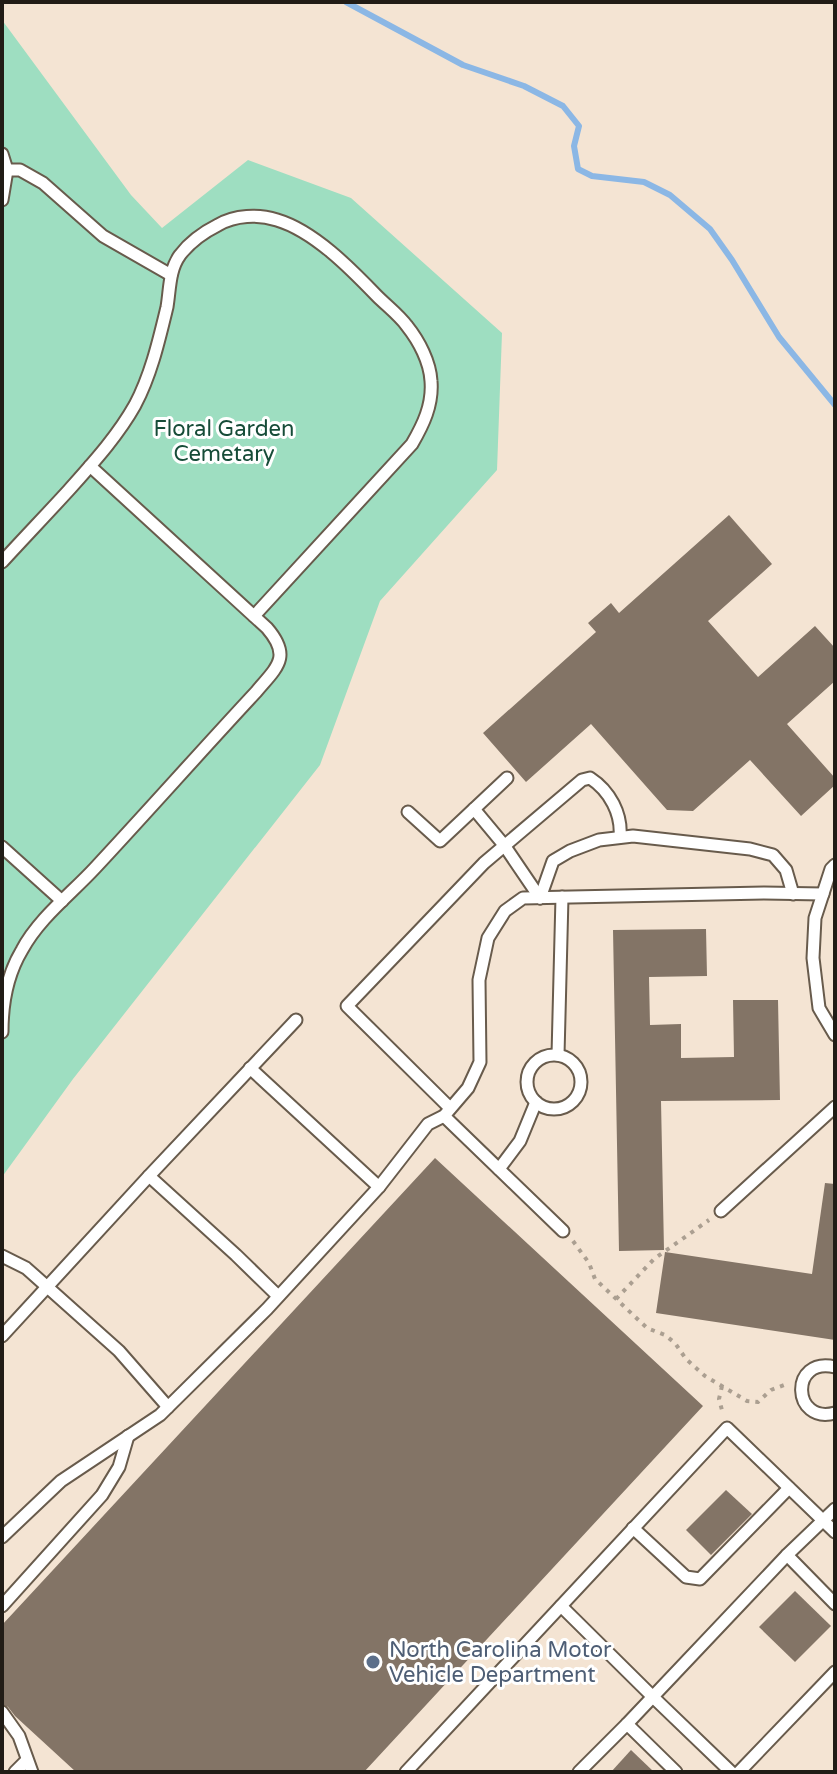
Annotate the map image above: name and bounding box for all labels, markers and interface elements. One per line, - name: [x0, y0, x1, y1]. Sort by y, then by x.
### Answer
- park label: Floral Garden Cemetary: [154, 416, 294, 467]
- place label: North Carolina Motor Vehicle Department: [389, 1637, 612, 1688]
- marker: North Carolina Motor Vehicle Department: [364, 1653, 382, 1671]

